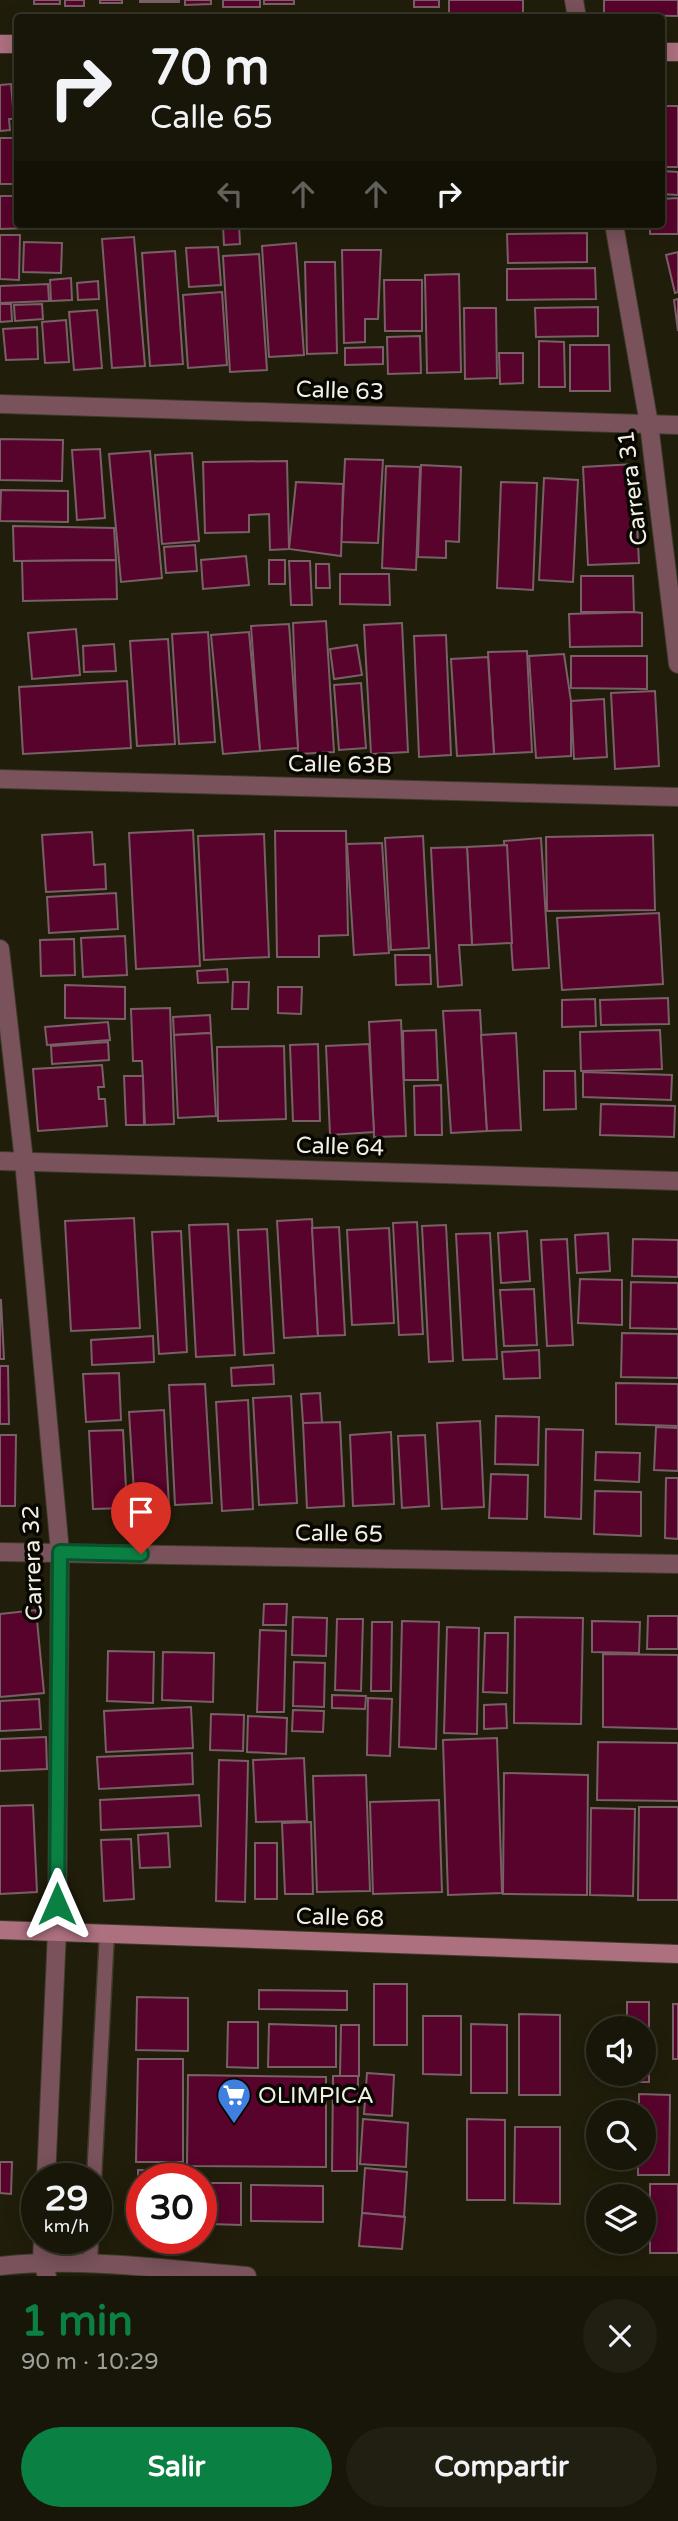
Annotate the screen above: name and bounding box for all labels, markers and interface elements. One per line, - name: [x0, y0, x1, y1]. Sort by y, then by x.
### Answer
- text: 70 m: [150, 39, 269, 98]
- icon: right: [35, 42, 126, 133]
- text: Calle 65: [150, 99, 273, 137]
- icon: left: [211, 175, 249, 213]
- icon: ahead: [284, 175, 322, 213]
- icon: ahead: [357, 175, 395, 213]
- icon: right: [430, 175, 468, 213]
- street label: Calle 63: [295, 375, 385, 407]
- street label: Carrera 31: [612, 429, 654, 547]
- street label: Calle 63B: [288, 750, 392, 780]
- street label: Calle 64: [295, 1131, 385, 1163]
- pin: [111, 1482, 171, 1554]
- icon: arrive: [122, 1493, 160, 1531]
- street label: Carrera 32: [17, 1505, 49, 1621]
- street label: Calle 65: [295, 1519, 383, 1549]
- position arrow: [20, 1867, 94, 1941]
- street label: Calle 68: [295, 1902, 385, 1934]
- map controls: [586, 2016, 656, 2254]
- button: sound: [586, 2016, 656, 2086]
- supermarket icon: OLIMPICA: [215, 2076, 253, 2125]
- place label: OLIMPICA: [258, 2082, 374, 2110]
- button: search: [586, 2100, 656, 2170]
- speed limit sign: 30: [126, 2163, 217, 2254]
- text: 29: [45, 2178, 88, 2220]
- button: layers: [586, 2184, 656, 2254]
- text: km/h: [44, 2215, 89, 2237]
- text: 1 min: [21, 2296, 133, 2347]
- button: close: [583, 2299, 657, 2373]
- text: 90 m · 10:29: [21, 2348, 159, 2376]
- button: Salir: [21, 2427, 332, 2507]
- button: Compartir: [346, 2427, 657, 2507]

